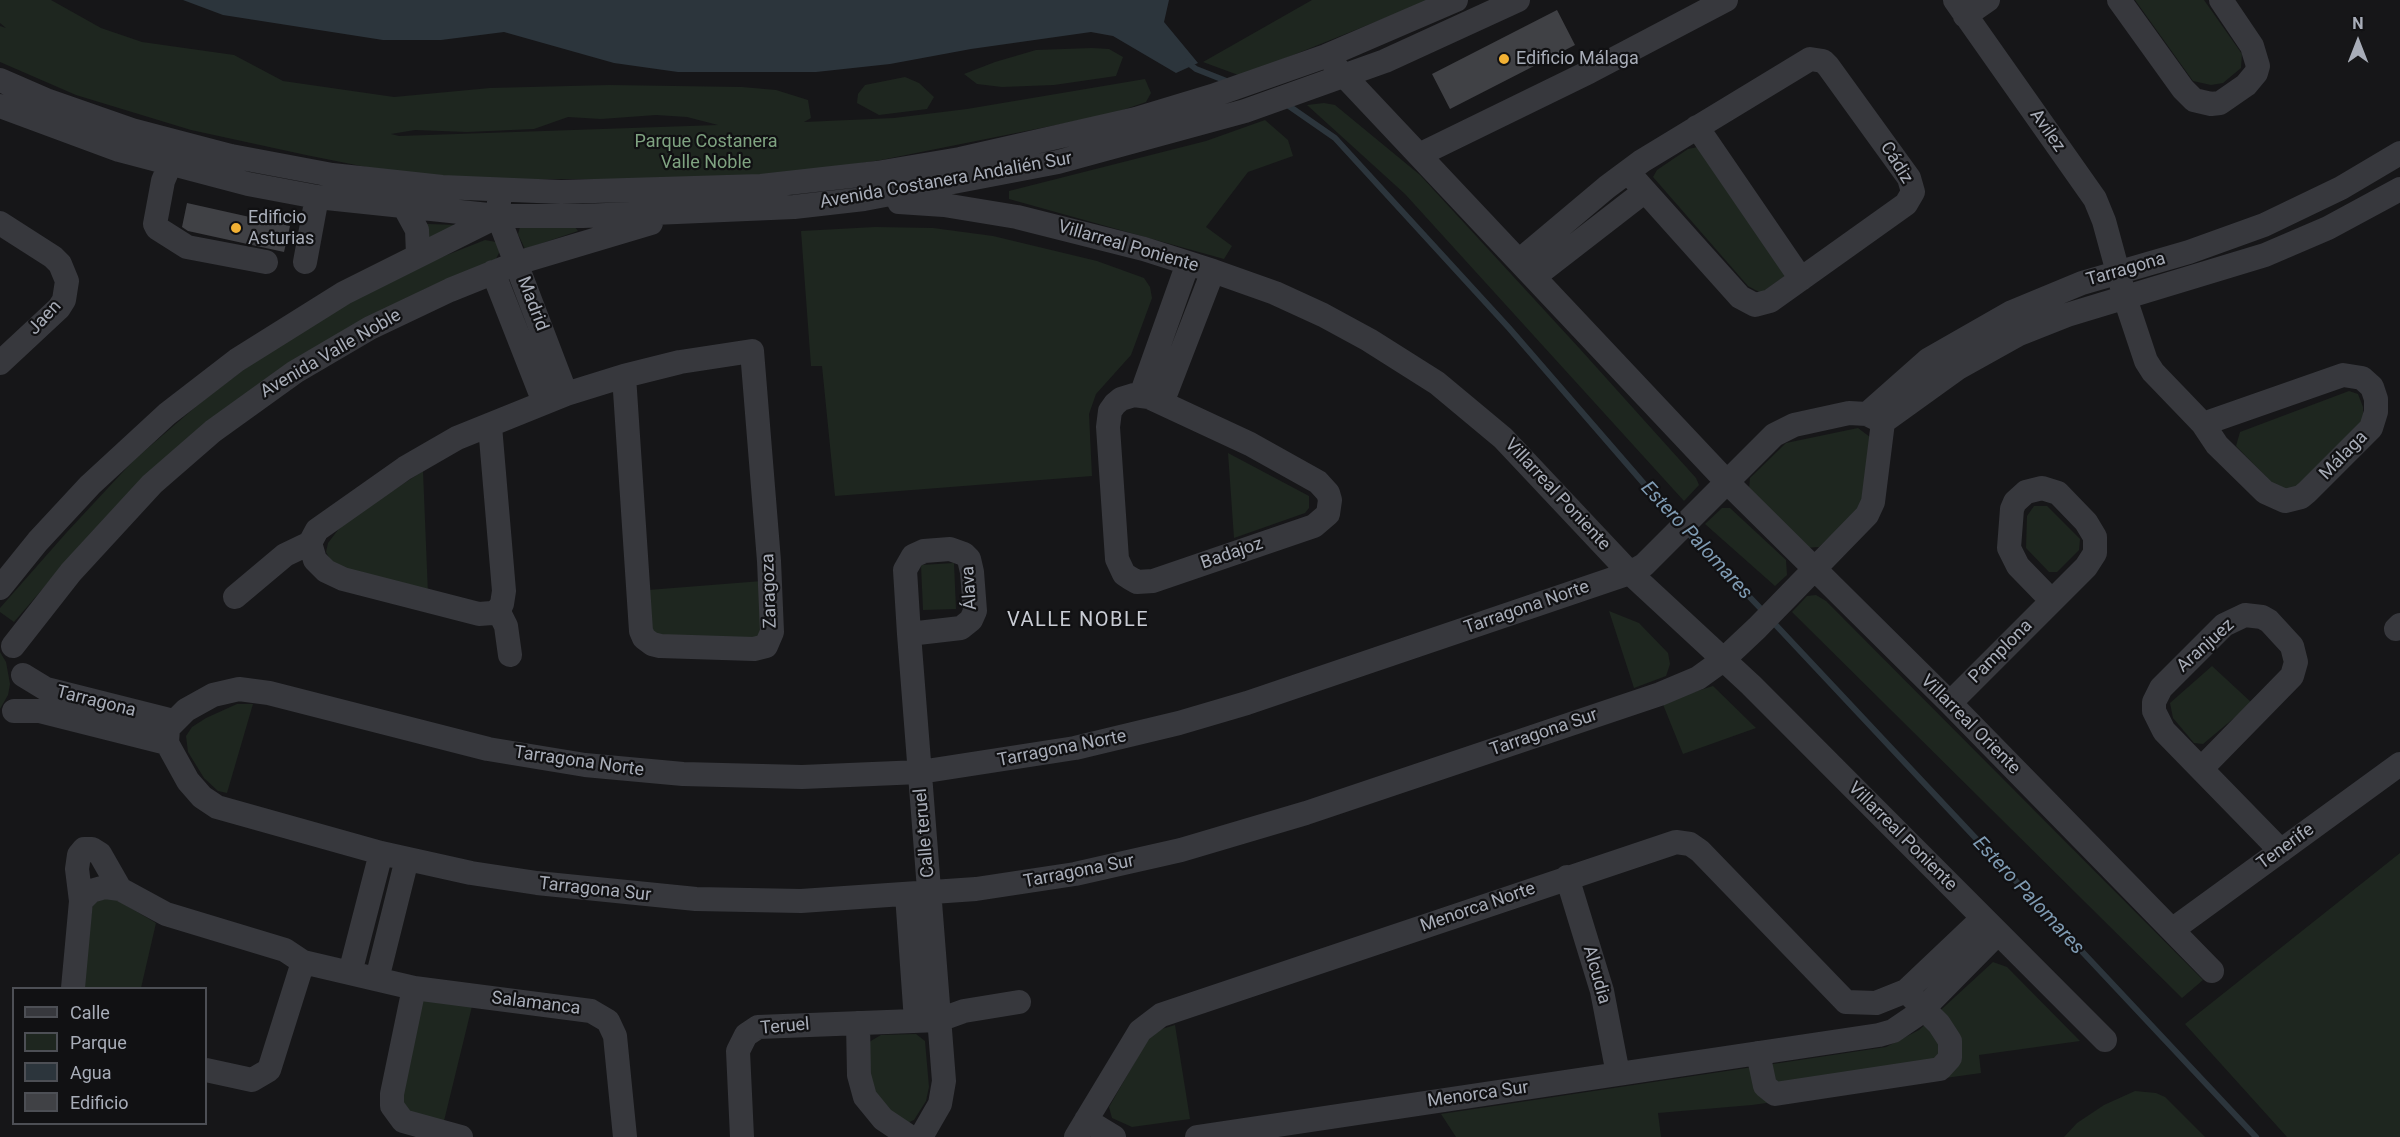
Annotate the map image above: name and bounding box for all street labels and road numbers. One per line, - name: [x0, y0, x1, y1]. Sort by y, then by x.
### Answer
- street label: Avilez: [2025, 105, 2069, 157]
- street label: Cádiz: [1875, 138, 1917, 188]
- street label: Avenida Costanera Andalién Sur: [818, 148, 1074, 214]
- street label: Villarreal Poniente: [1055, 217, 1201, 277]
- street label: Tarragona: [2084, 248, 2168, 292]
- street label: Madrid: [512, 274, 552, 334]
- street label: Jaen: [24, 296, 66, 340]
- street label: Avenida Valle Noble: [257, 305, 405, 403]
- street label: Málaga: [2316, 427, 2372, 485]
- street label: Villarreal Poniente: [1500, 434, 1614, 556]
- street label: Badajoz: [1198, 533, 1266, 575]
- street label: Zaragoza: [758, 553, 782, 629]
- street label: Álava: [958, 565, 982, 611]
- street label: Tarragona Norte: [1462, 576, 1592, 640]
- street label: Aranjuez: [2173, 615, 2239, 677]
- street label: Pamplona: [1965, 616, 2037, 688]
- street label: Villarreal Oriente: [1916, 671, 2024, 779]
- street label: Tarragona: [54, 682, 138, 722]
- street label: Tarragona Sur: [1487, 704, 1601, 762]
- street label: Tarragona Norte: [996, 726, 1128, 772]
- street label: Tarragona Norte: [513, 742, 645, 782]
- street label: Villarreal Poniente: [1843, 778, 1961, 896]
- street label: Calle teruel: [910, 787, 940, 879]
- street label: Tenerife: [2253, 819, 2319, 875]
- street label: Tarragona Sur: [1022, 851, 1136, 893]
- street label: Tarragona Sur: [538, 873, 652, 907]
- street label: Menorca Norte: [1418, 878, 1538, 938]
- street label: Alcudia: [1577, 943, 1615, 1007]
- street label: Salamanca: [490, 988, 582, 1020]
- street label: Teruel: [759, 1014, 811, 1040]
- street label: Menorca Sur: [1426, 1077, 1530, 1113]

